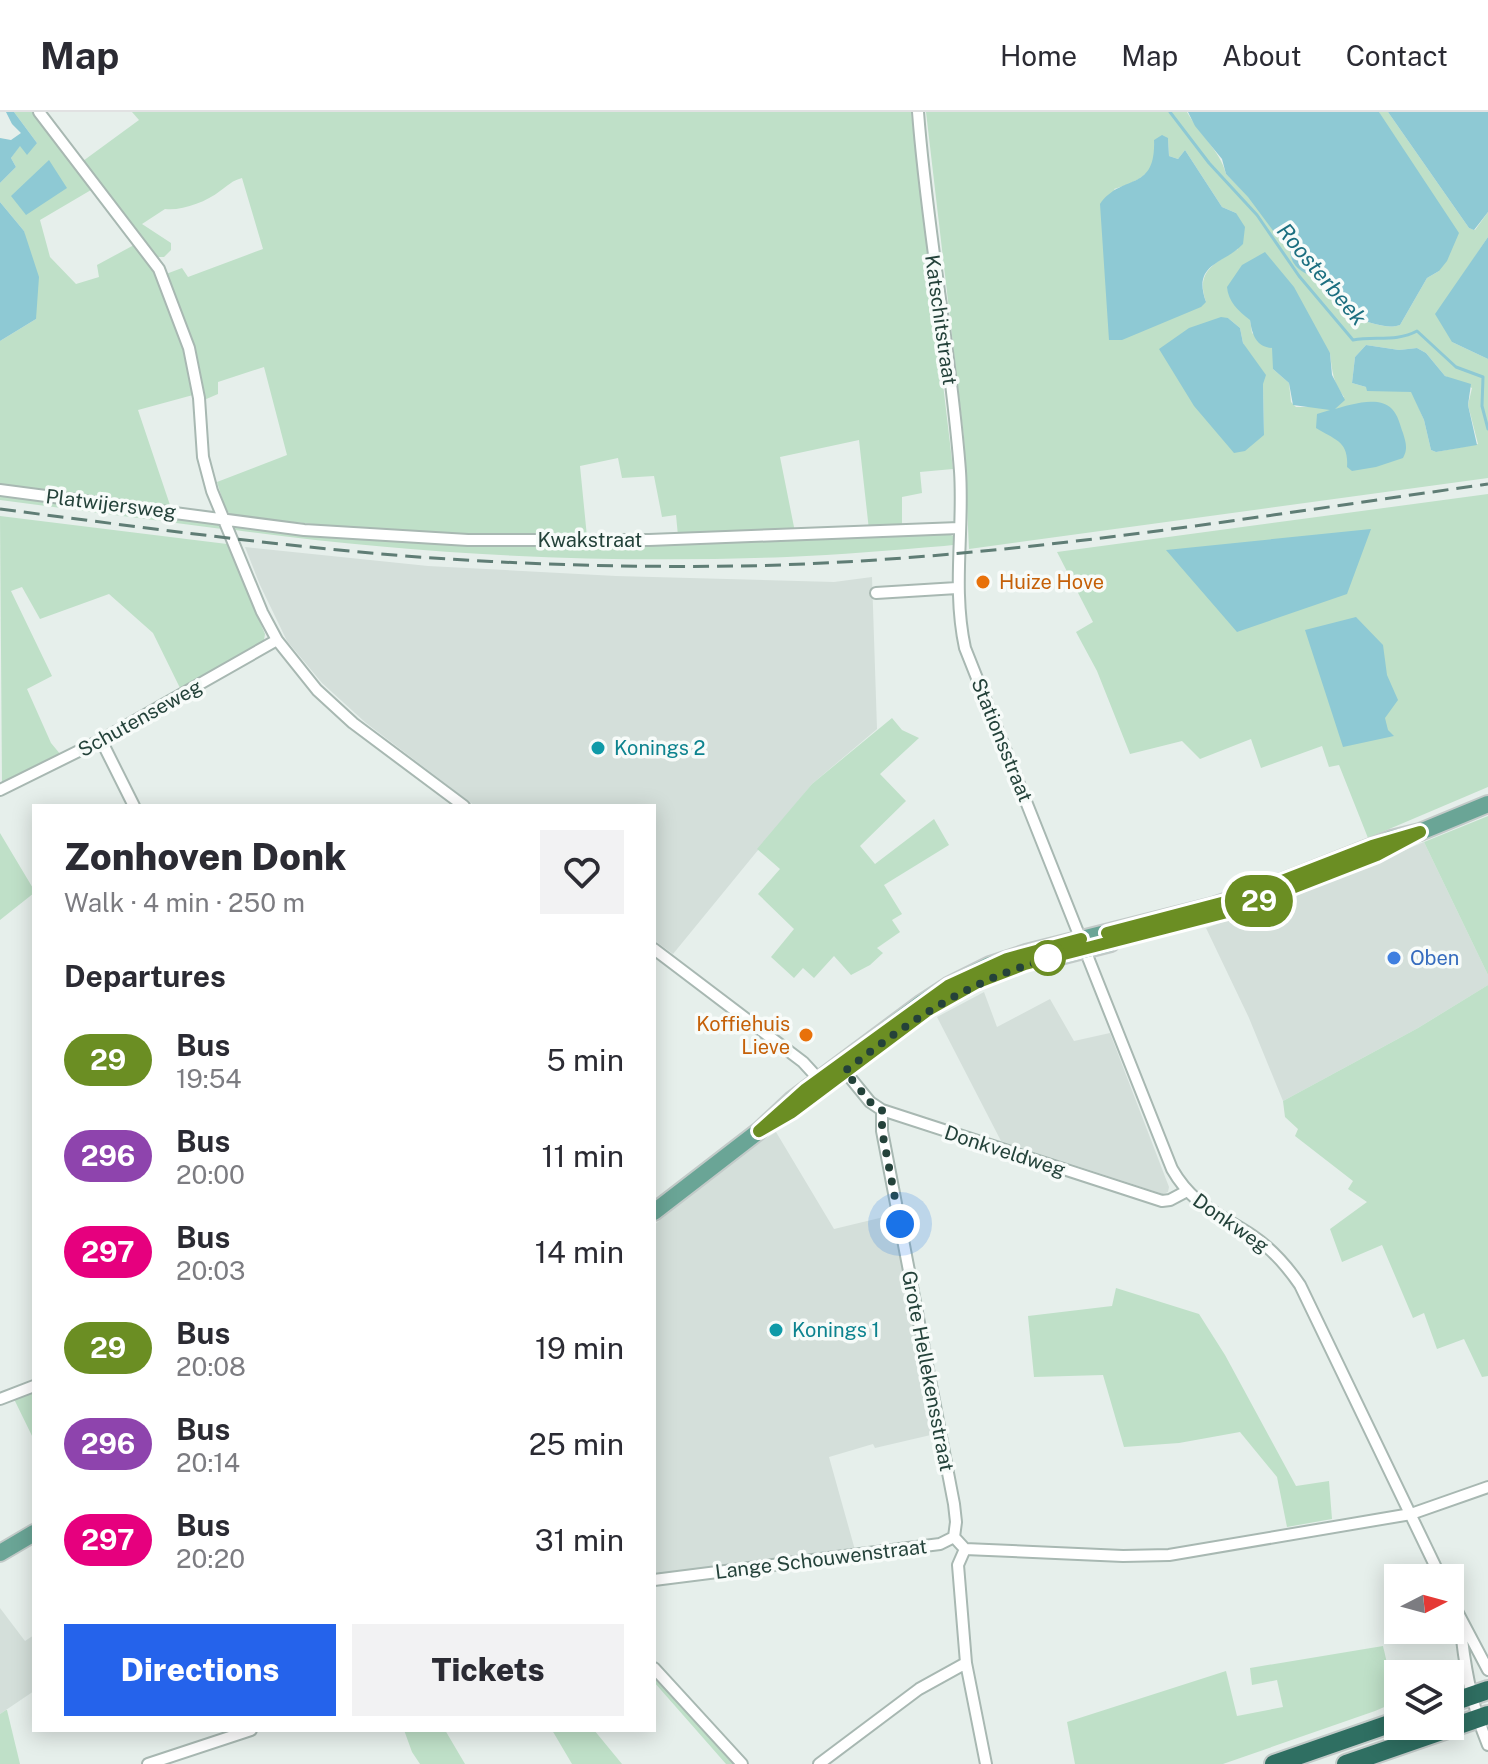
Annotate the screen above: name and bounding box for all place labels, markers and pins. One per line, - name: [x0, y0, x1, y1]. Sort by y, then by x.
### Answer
- place label: Huize Hove: [999, 570, 1104, 594]
- marker: Huize Hove: [974, 573, 992, 591]
- place label: Konings 2: [614, 736, 705, 760]
- marker: Konings 2: [589, 739, 607, 757]
- unlabelled marker: [1031, 941, 1065, 975]
- place label: Oben: [1410, 946, 1459, 970]
- marker: Oben: [1385, 949, 1403, 967]
- place label: Koffiehuis Lieve: [696, 1012, 790, 1059]
- marker: Koffiehuis Lieve: [797, 1026, 815, 1044]
- place label: Konings 1: [792, 1318, 880, 1342]
- marker: Konings 1: [767, 1321, 785, 1339]

